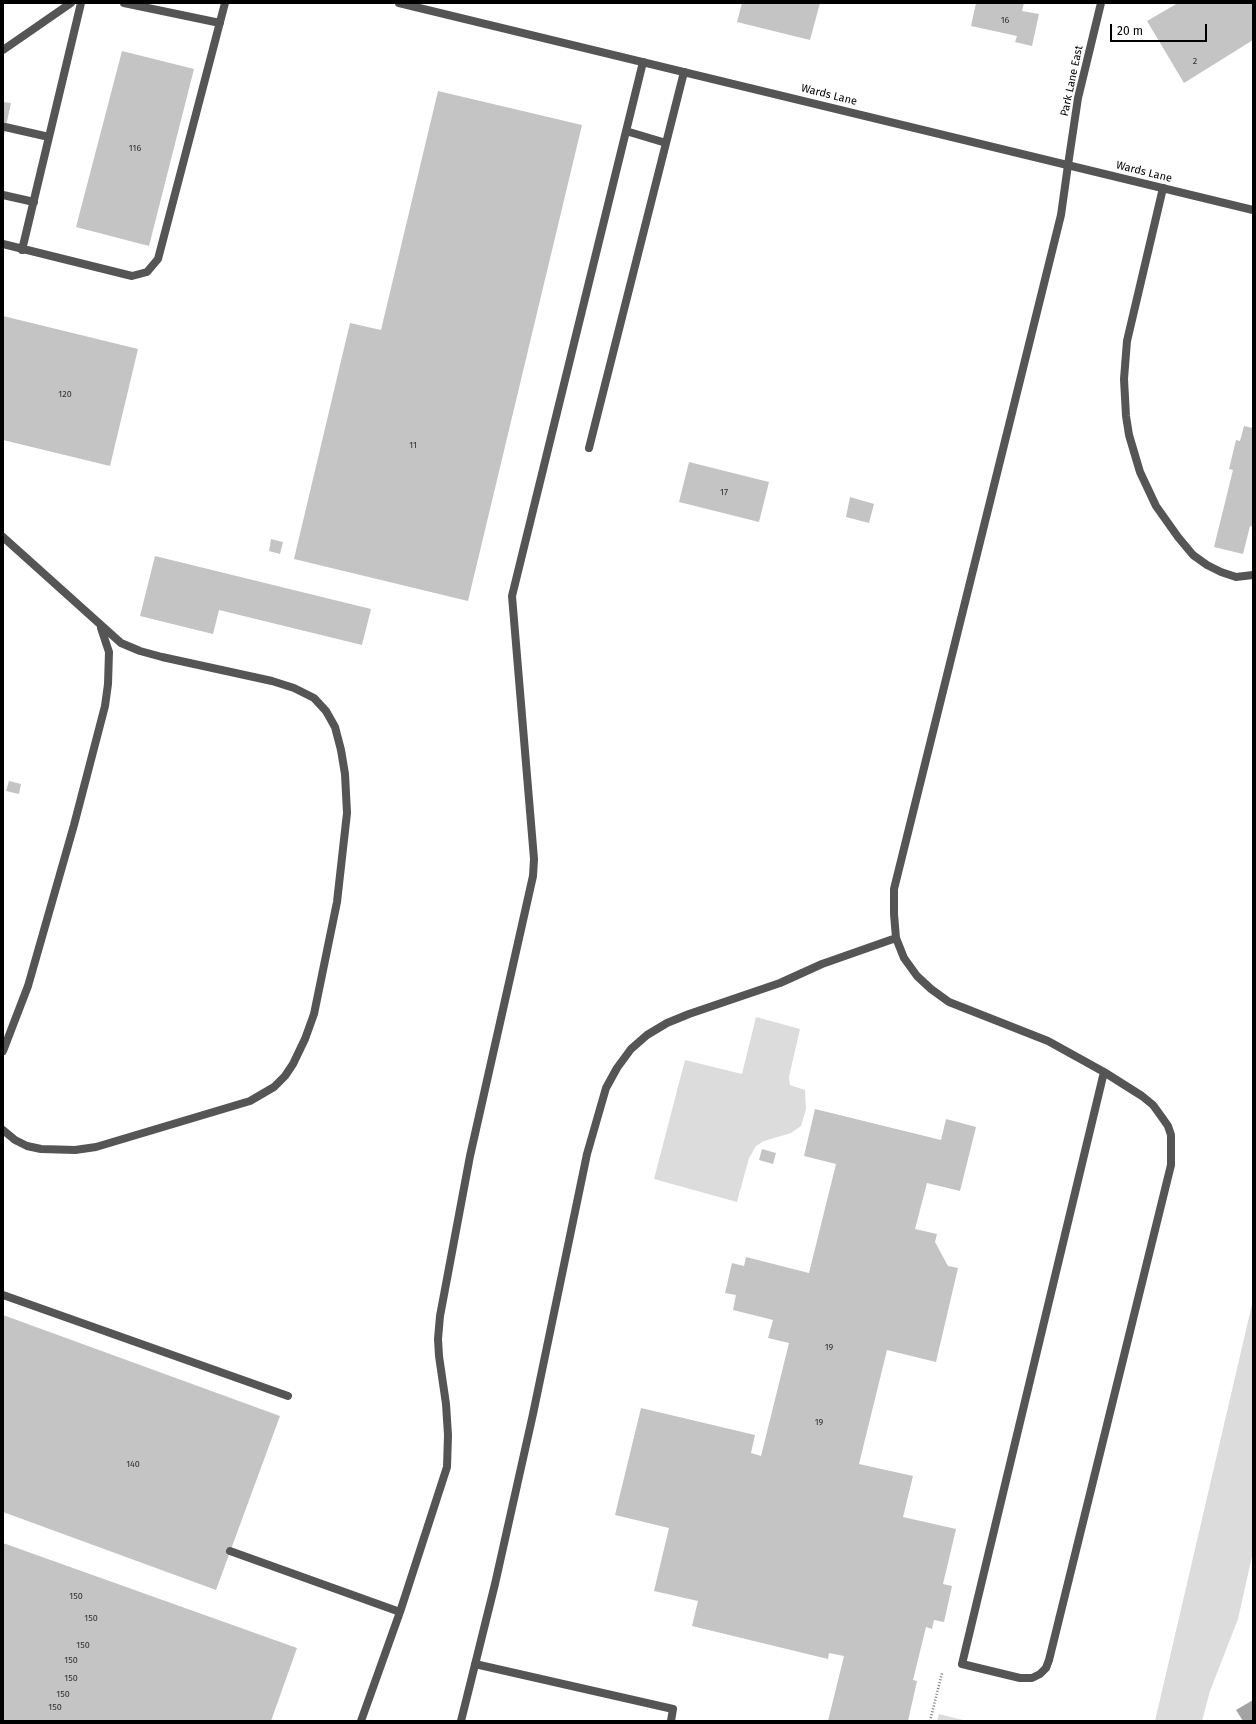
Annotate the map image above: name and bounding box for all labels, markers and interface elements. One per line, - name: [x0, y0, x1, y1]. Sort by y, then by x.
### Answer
- house number: 16: [1001, 15, 1009, 25]
- scale bar: [1112, 16, 1209, 42]
- text: 20 m: [1117, 24, 1143, 38]
- street label: Park Lane East: [1058, 44, 1086, 118]
- house number: 2: [1193, 56, 1197, 66]
- street label: Wards Lane: [800, 82, 858, 108]
- house number: 116: [129, 143, 141, 153]
- street label: Wards Lane: [1115, 159, 1173, 185]
- house number: 120: [58, 389, 72, 399]
- house number: 11: [409, 440, 417, 450]
- house number: 17: [720, 487, 728, 497]
- house number: 19: [825, 1342, 833, 1352]
- house number: 19: [815, 1417, 823, 1427]
- house number: 140: [126, 1459, 140, 1469]
- house number: 150: [69, 1591, 83, 1601]
- house number: 150: [84, 1613, 98, 1623]
- house number: 150: [76, 1640, 90, 1650]
- house number: 150: [64, 1655, 78, 1665]
- house number: 150: [64, 1673, 78, 1683]
- house number: 150: [56, 1689, 70, 1699]
- house number: 150: [48, 1702, 62, 1712]

